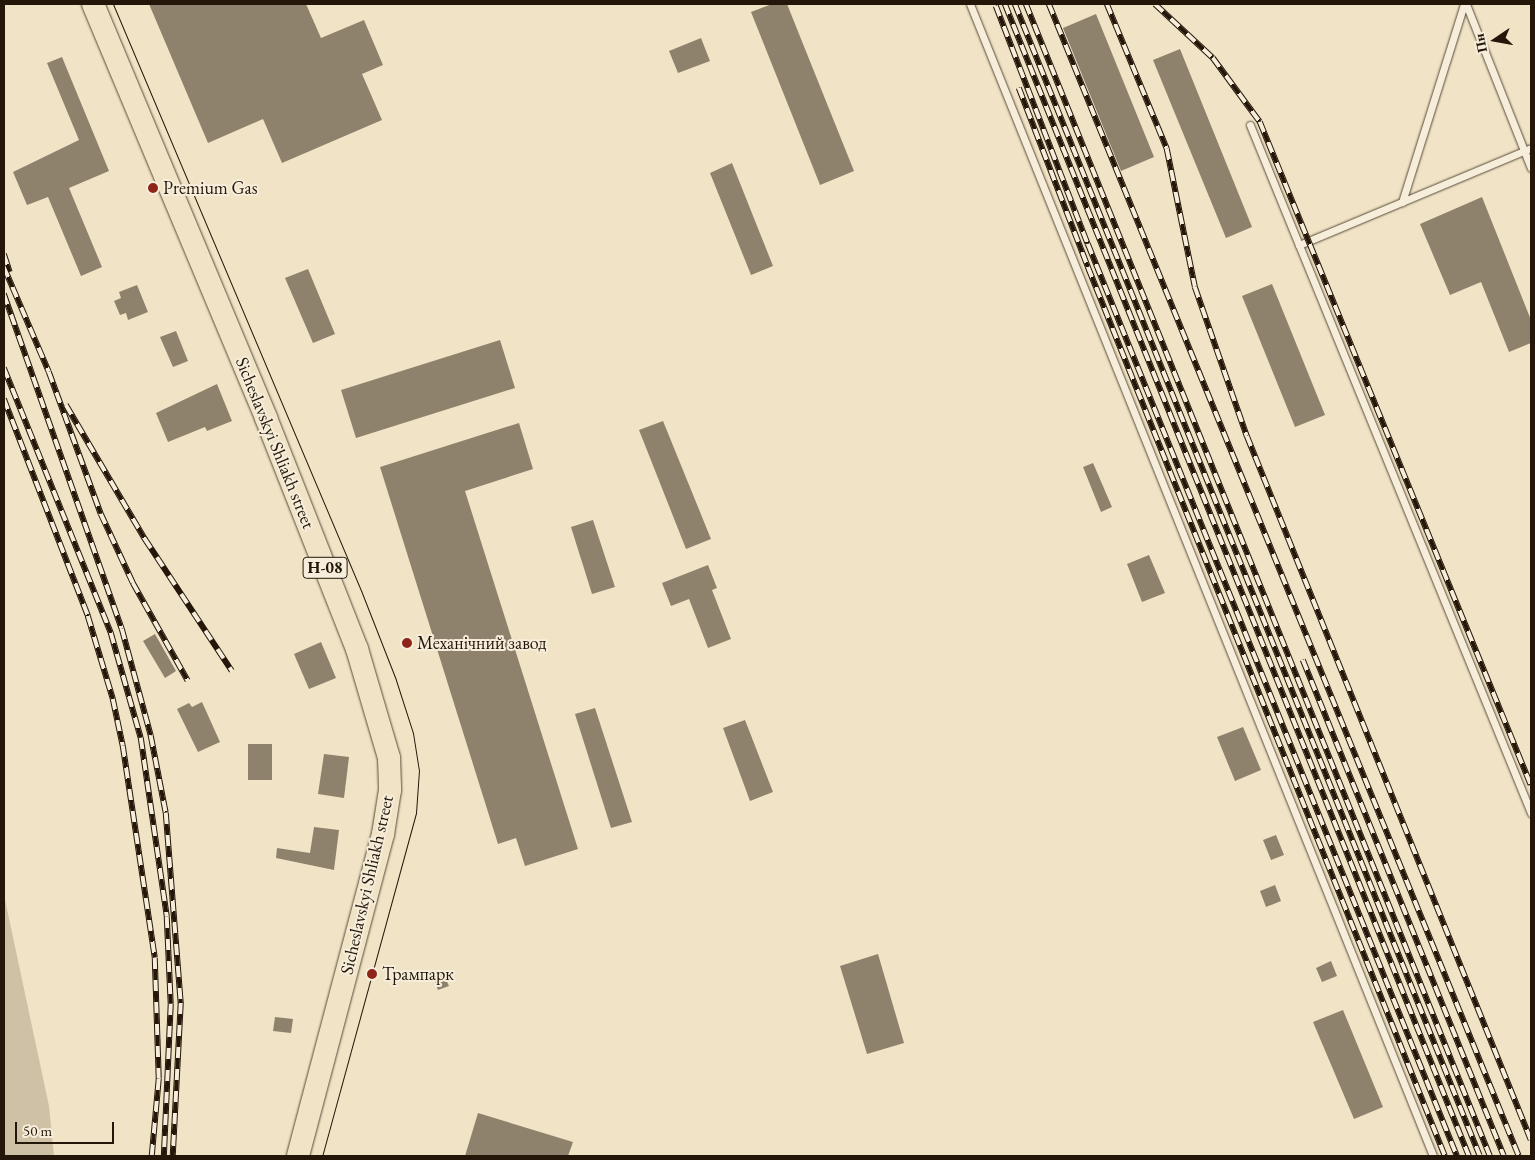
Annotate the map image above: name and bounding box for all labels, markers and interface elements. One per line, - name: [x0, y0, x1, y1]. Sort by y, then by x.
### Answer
- north arrow: [1470, 15, 1520, 65]
- text: Пн: [1470, 32, 1491, 54]
- place label: Premium Gas: [163, 177, 258, 199]
- marker: Premium Gas: [147, 182, 159, 194]
- street label: Sicheslavskyi Shliakh street: [231, 354, 319, 532]
- road number: Н-08: [302, 554, 348, 582]
- place label: Механічний завод: [417, 632, 546, 654]
- marker: Механічний завод: [401, 637, 413, 649]
- street label: Sicheslavskyi Shliakh street: [336, 793, 398, 977]
- place label: Трампарк: [382, 963, 454, 985]
- marker: Трампарк: [366, 968, 378, 980]
- scale bar: [18, 1112, 116, 1144]
- text: 50 m: [23, 1121, 52, 1140]

